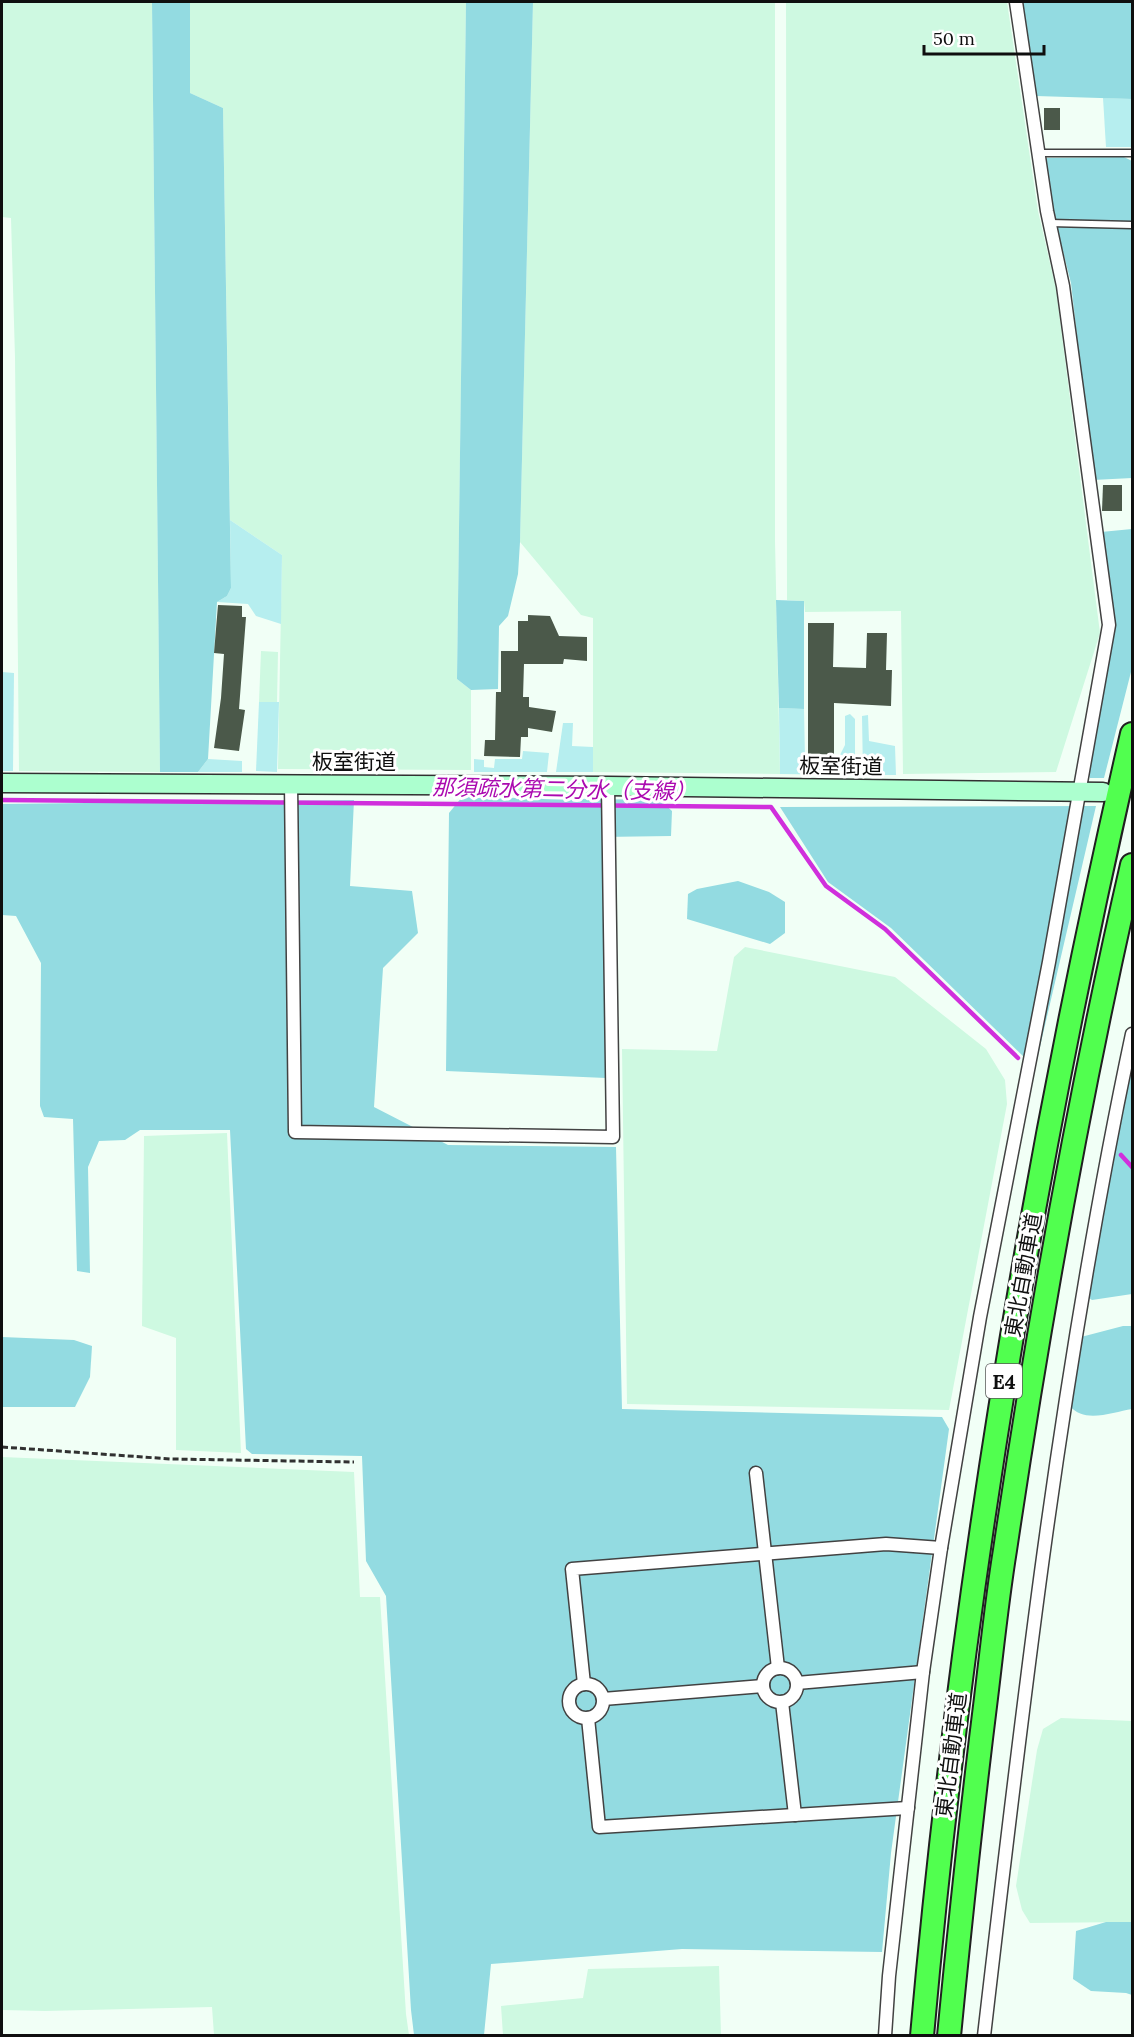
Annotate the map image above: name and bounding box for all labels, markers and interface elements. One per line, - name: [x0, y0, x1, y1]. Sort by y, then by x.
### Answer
- scale bar: [924, 18, 1044, 56]
- text: 50 m: [933, 27, 975, 50]
- street label: 板室街道: [312, 748, 396, 775]
- street label: 板室街道: [799, 752, 883, 780]
- water label: 那須疏水第二分水（支線）: [432, 773, 696, 805]
- street label: 東北自動車道: [999, 1211, 1047, 1339]
- road number: E4: [986, 1364, 1022, 1398]
- street label: 東北自動車道: [930, 1691, 972, 1819]

